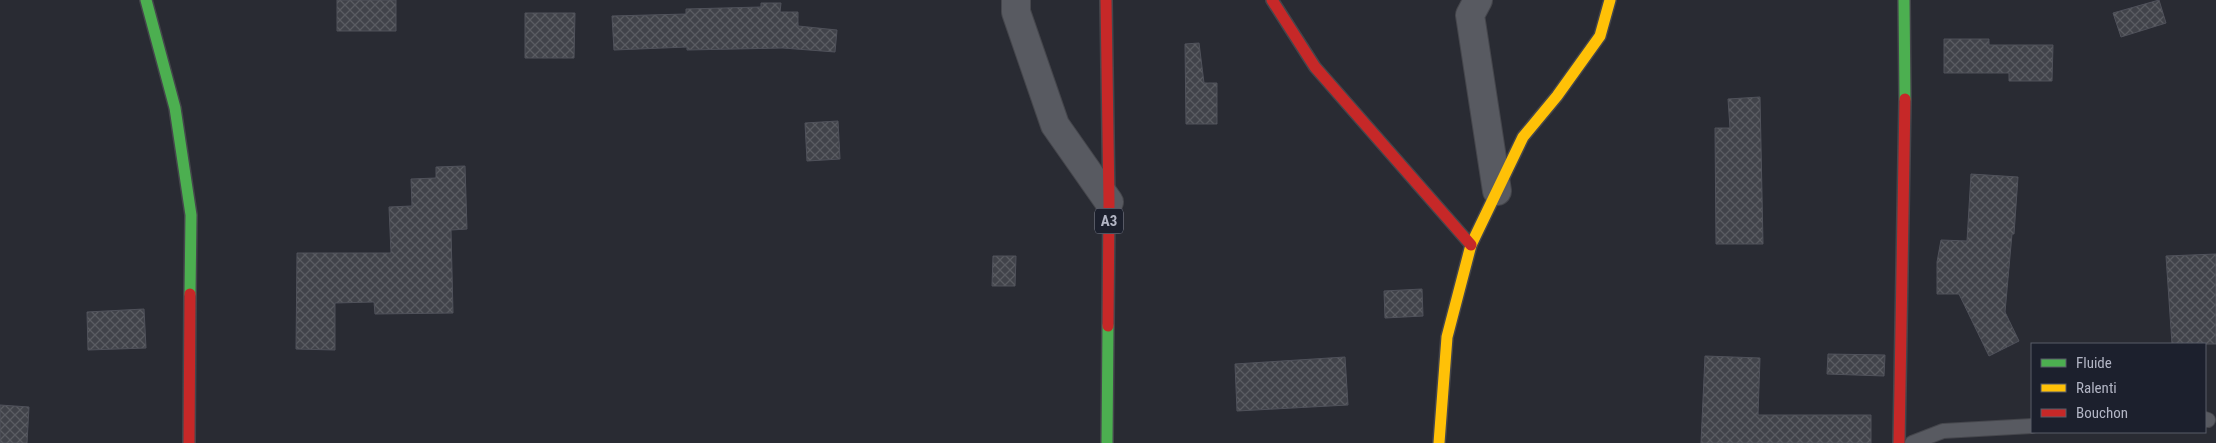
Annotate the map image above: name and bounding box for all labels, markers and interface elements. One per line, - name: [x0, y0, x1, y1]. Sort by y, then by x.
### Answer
- road number: A3: [1095, 208, 1123, 234]
- legend: [2031, 343, 2206, 433]
- text: Fluide: [2076, 354, 2112, 372]
- text: Ralenti: [2076, 379, 2117, 397]
- text: Bouchon: [2076, 404, 2128, 422]

